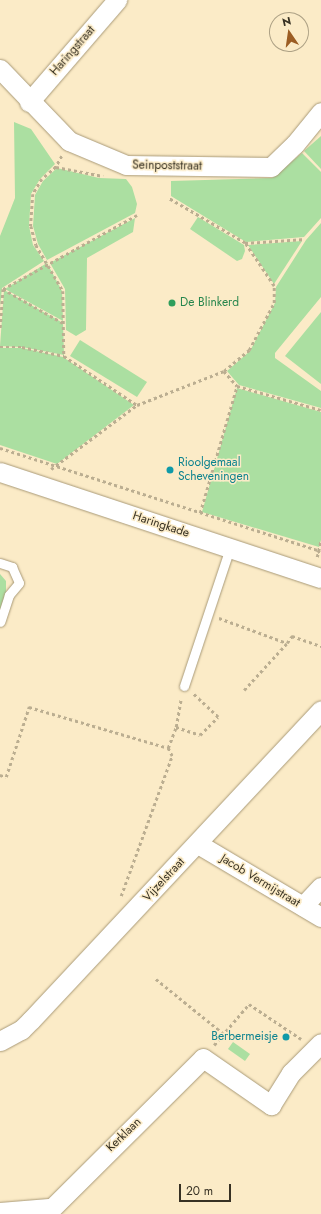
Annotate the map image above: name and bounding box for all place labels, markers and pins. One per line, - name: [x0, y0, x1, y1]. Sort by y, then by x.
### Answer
- place label: De Blinkerd: [180, 296, 239, 310]
- marker: De Blinkerd: [167, 298, 177, 308]
- place label: Rioolgemaal Scheveningen: [178, 456, 249, 484]
- marker: Rioolgemaal Scheveningen: [165, 465, 175, 475]
- place label: Berbermeisje: [211, 1030, 278, 1044]
- marker: Berbermeisje: [281, 1032, 291, 1042]

